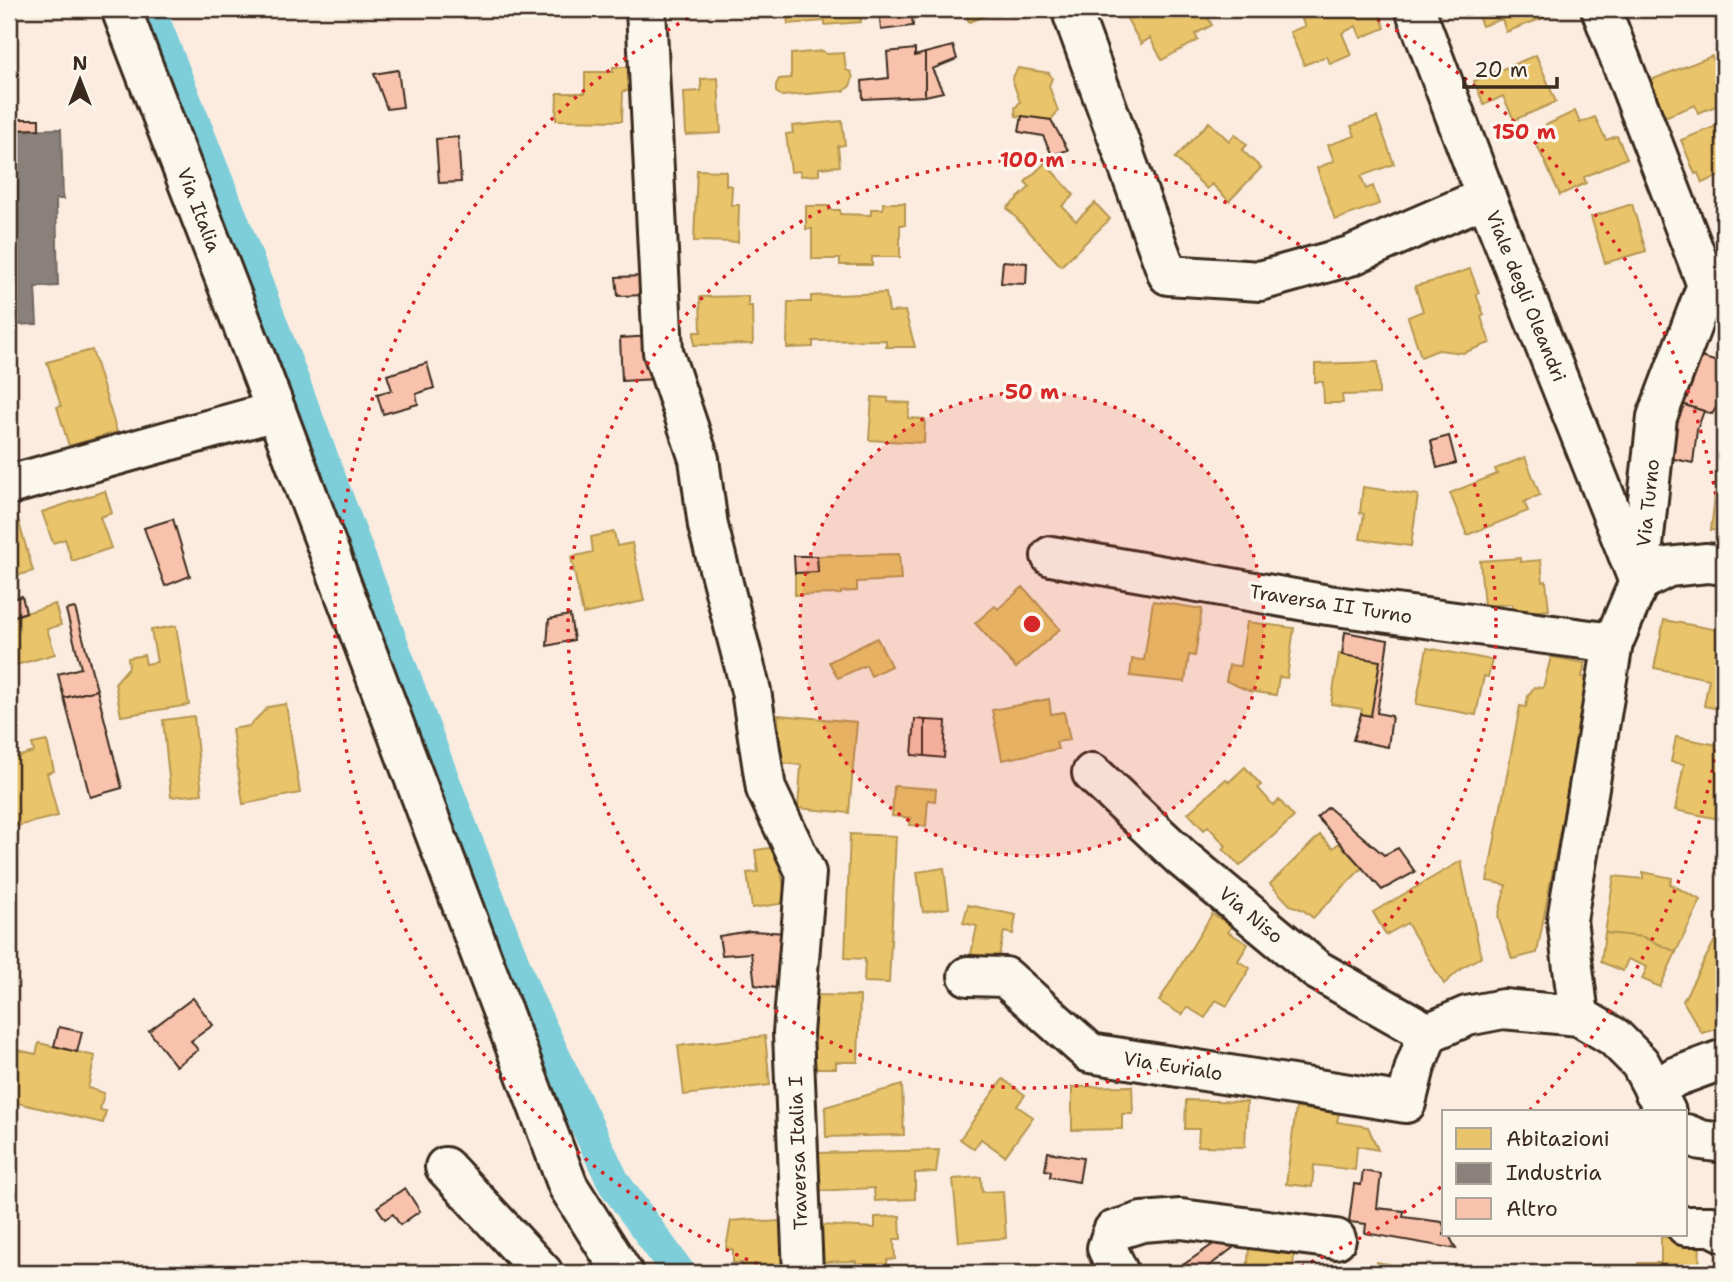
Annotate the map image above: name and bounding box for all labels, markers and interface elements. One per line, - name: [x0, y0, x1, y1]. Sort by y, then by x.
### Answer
- north arrow: [46, 46, 116, 116]
- scale bar: [1464, 46, 1556, 90]
- text: N: [72, 51, 88, 76]
- text: 20 m: [1474, 56, 1528, 84]
- text: 150 m: [1492, 118, 1556, 146]
- text: 100 m: [1000, 146, 1064, 174]
- street label: Via Italia: [171, 164, 227, 256]
- street label: Viale degli Oleandri: [1480, 207, 1572, 385]
- text: 50 m: [1005, 378, 1059, 406]
- street label: Via Turno: [1631, 458, 1665, 548]
- street label: Traversa II Turno: [1248, 579, 1414, 629]
- centre of rings: [1020, 612, 1044, 636]
- street label: Via Niso: [1214, 881, 1288, 949]
- street label: Via Eurialo: [1122, 1046, 1224, 1086]
- street label: Traversa Italia I: [783, 1076, 813, 1230]
- legend: [1442, 1110, 1688, 1236]
- text: Abitazioni: [1506, 1125, 1610, 1153]
- text: Industria: [1506, 1159, 1602, 1187]
- text: Altro: [1506, 1195, 1558, 1223]

